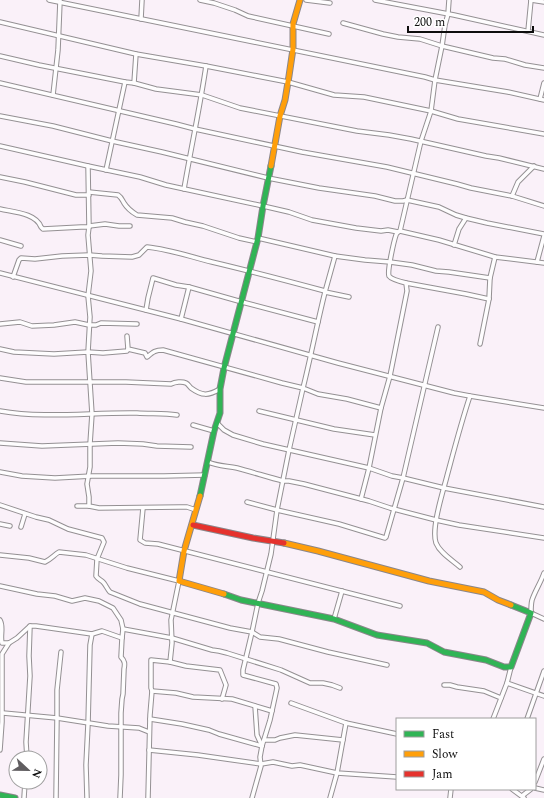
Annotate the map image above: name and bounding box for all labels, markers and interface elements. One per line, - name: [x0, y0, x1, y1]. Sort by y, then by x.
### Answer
- scale bar: [408, 8, 533, 34]
- text: 200 m: [414, 13, 445, 32]
- legend: [396, 718, 536, 790]
- text: Fast: [432, 725, 454, 744]
- text: Slow: [432, 745, 458, 764]
- north arrow: [8, 750, 48, 790]
- text: Jam: [432, 765, 453, 784]
- text: N: [27, 766, 46, 781]

